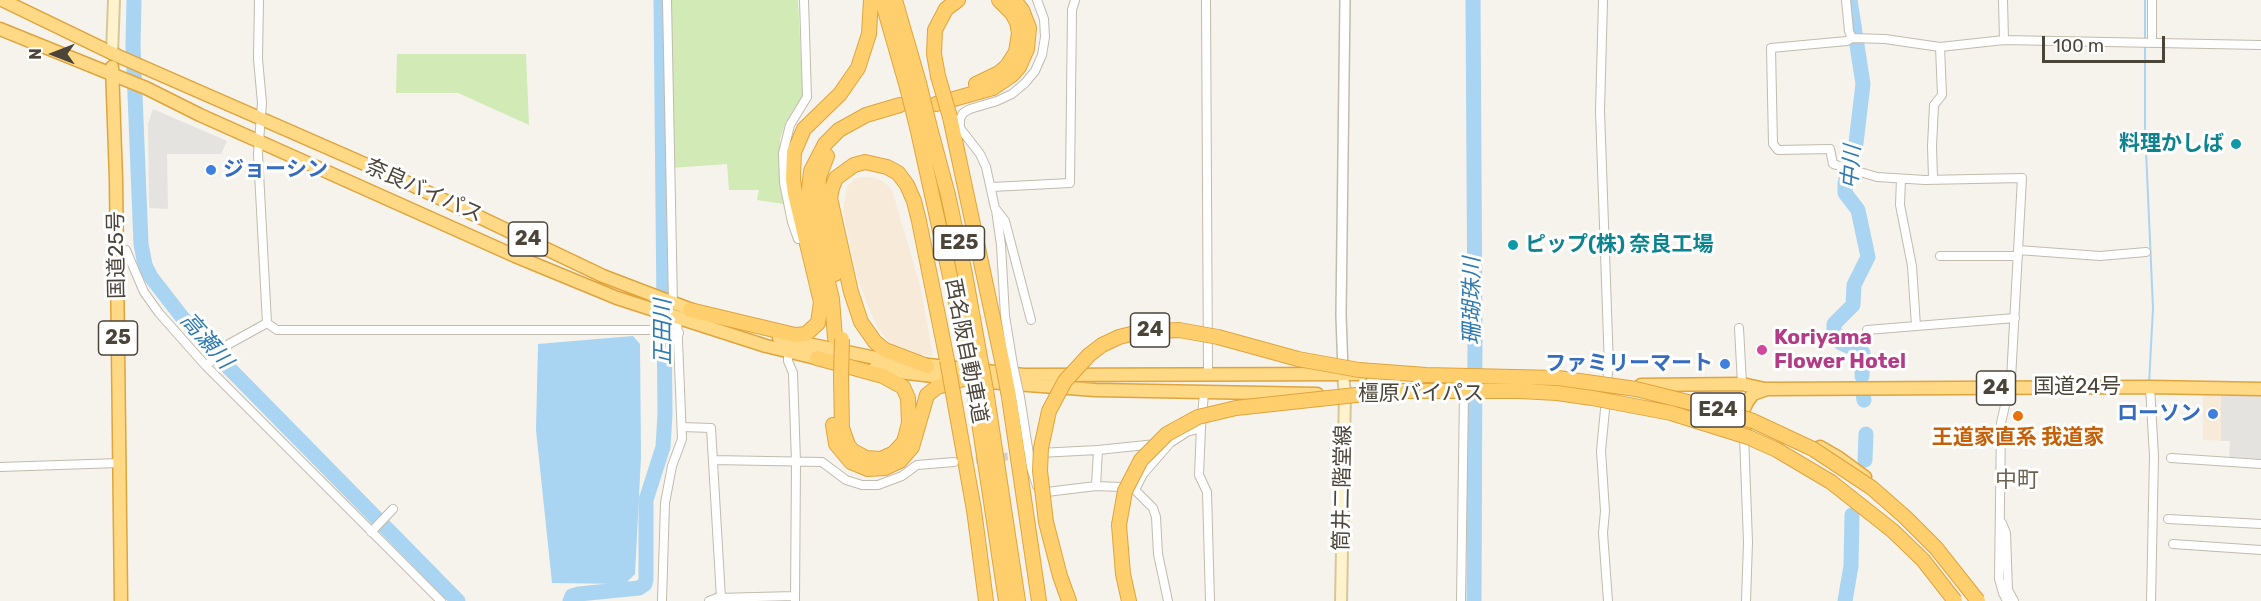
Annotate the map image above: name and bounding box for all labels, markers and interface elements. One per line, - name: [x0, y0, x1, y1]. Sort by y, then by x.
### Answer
- north arrow: [24, 24, 84, 84]
- scale bar: [2045, 24, 2168, 62]
- text: 100 m: [2053, 35, 2104, 57]
- text: N: [26, 48, 45, 60]
- place label: 料理かしば: [2119, 131, 2224, 157]
- marker: 料理かしば: [2229, 137, 2243, 151]
- water label: 中川: [1837, 144, 1867, 190]
- street label: 奈良バイパス: [361, 154, 487, 228]
- place label: ジョーシン: [223, 157, 328, 183]
- marker: ジョーシン: [204, 163, 218, 177]
- street label: 国道25号: [104, 211, 130, 299]
- road number: 24: [508, 222, 548, 256]
- road number: E25: [934, 226, 984, 260]
- place label: ピップ(株) 奈良工場: [1525, 232, 1714, 258]
- marker: ピップ(株) 奈良工場: [1506, 238, 1520, 252]
- water label: 珊瑚珠川: [1460, 257, 1486, 345]
- street label: 西名阪自動車道: [940, 276, 992, 426]
- water label: 正田川: [651, 299, 677, 365]
- water label: 高瀬川: [174, 307, 238, 375]
- road number: 24: [1130, 313, 1170, 347]
- road number: 25: [98, 321, 138, 355]
- place label: Koriyama Flower Hotel: [1774, 325, 1906, 375]
- marker: Koriyama Flower Hotel: [1755, 343, 1769, 357]
- place label: ファミリーマート: [1545, 351, 1713, 377]
- marker: ファミリーマート: [1718, 357, 1732, 371]
- road number: 24: [1976, 371, 2016, 405]
- street label: 国道24号: [2033, 374, 2121, 400]
- street label: 橿原バイパス: [1358, 381, 1484, 407]
- road number: E24: [1691, 393, 1745, 427]
- place label: ローソン: [2117, 401, 2201, 427]
- marker: ローソン: [2206, 407, 2220, 421]
- marker: 王道家直系 我道家: [2011, 409, 2025, 423]
- street label: 筒井二階堂線: [1329, 425, 1357, 551]
- place label: 王道家直系 我道家: [1932, 425, 2104, 451]
- district label: 中町: [1995, 468, 2039, 494]

